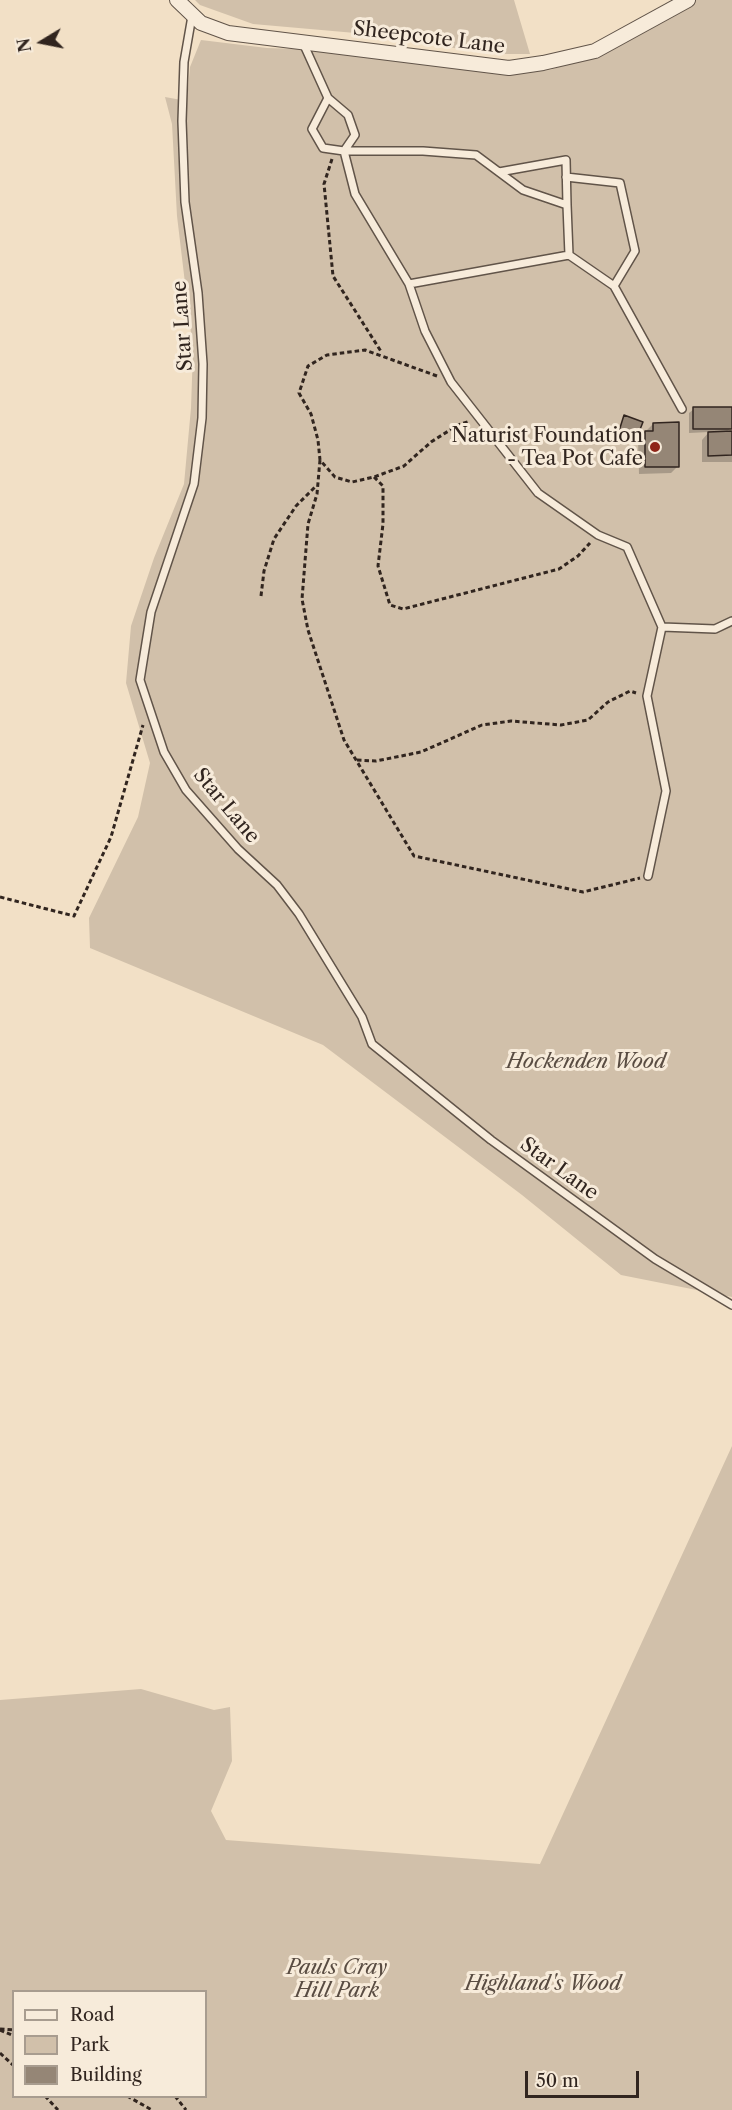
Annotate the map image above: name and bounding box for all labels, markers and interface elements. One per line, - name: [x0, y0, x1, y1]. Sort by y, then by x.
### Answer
- north arrow: [12, 12, 72, 72]
- street label: Sheepcote Lane: [352, 17, 506, 59]
- text: N: [13, 37, 35, 54]
- street label: Star Lane: [168, 280, 198, 372]
- place label: Naturist Foundation - Tea Pot Cafe: [452, 424, 643, 471]
- marker: Naturist Foundation - Tea Pot Cafe: [648, 440, 662, 454]
- street label: Star Lane: [188, 764, 264, 848]
- park label: Hockenden Wood: [506, 1050, 666, 1074]
- street label: Star Lane: [515, 1133, 603, 1205]
- park label: Pauls Cray Hill Park: [287, 1956, 387, 2003]
- park label: Highland's Wood: [465, 1972, 621, 1996]
- legend: [12, 1990, 207, 2098]
- text: Road: [70, 2004, 115, 2026]
- text: Park: [70, 2034, 109, 2056]
- scale bar: [528, 2059, 642, 2097]
- text: Building: [70, 2064, 142, 2086]
- text: 50 m: [536, 2070, 579, 2092]

